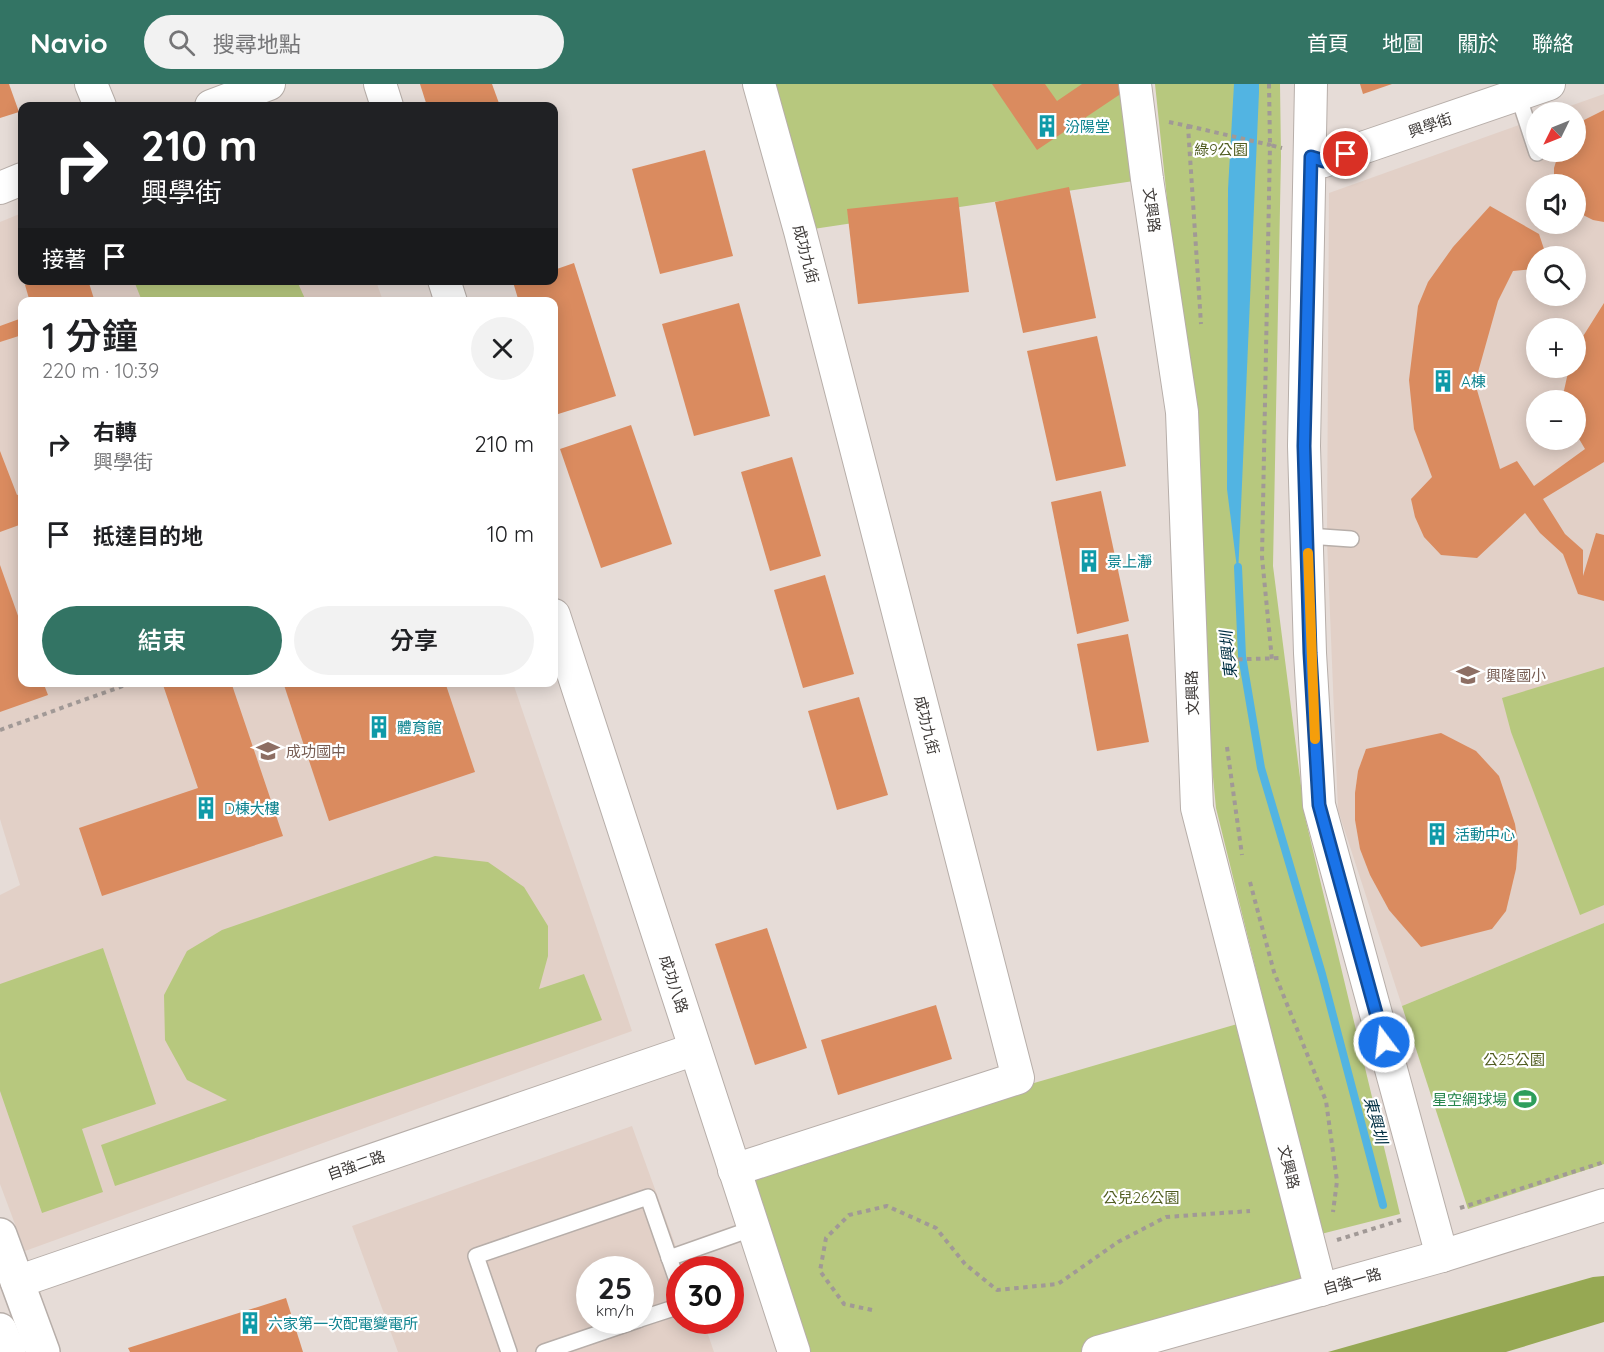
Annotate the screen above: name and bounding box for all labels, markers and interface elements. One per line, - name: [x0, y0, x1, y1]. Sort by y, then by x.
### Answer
- search box: [144, 15, 564, 69]
- text: Navio: [30, 25, 108, 60]
- icon: search: [165, 26, 198, 59]
- text: 搜尋地點: [213, 30, 301, 58]
- text: 首頁: [1307, 30, 1349, 56]
- text: 地圖: [1382, 30, 1424, 56]
- text: 關於: [1457, 30, 1499, 56]
- text: 聯絡: [1532, 30, 1574, 56]
- north arrow: [1526, 102, 1586, 162]
- map controls: [1526, 102, 1586, 450]
- street label: 興學街: [1406, 109, 1454, 141]
- building icon: 汾陽堂: [1034, 113, 1060, 139]
- place label: 汾陽堂: [1065, 117, 1110, 136]
- text: 210 m: [141, 119, 258, 172]
- icon: right: [42, 126, 120, 204]
- pin: [1320, 128, 1371, 179]
- icon: arrive: [1329, 137, 1362, 170]
- park label: 綠9公園: [1194, 140, 1248, 159]
- button: sound: [1526, 174, 1586, 234]
- text: 興學街: [141, 175, 222, 209]
- street label: 文興路: [1139, 186, 1165, 234]
- street label: 成功九街: [789, 223, 823, 285]
- icon: arrive: [98, 240, 131, 273]
- text: 接著: [42, 245, 86, 273]
- button: search: [1526, 246, 1586, 306]
- text: 1 分鐘: [42, 313, 138, 358]
- button: close: [471, 317, 534, 380]
- button: +: [1526, 318, 1586, 378]
- text: 220 m · 10:39: [42, 358, 159, 383]
- building icon: A棟: [1430, 368, 1456, 394]
- place label: A棟: [1461, 372, 1486, 391]
- button: −: [1526, 390, 1586, 450]
- text: 右轉: [93, 418, 137, 446]
- icon: right: [42, 428, 75, 461]
- text: 210 m: [475, 430, 534, 458]
- text: 興學街: [93, 449, 153, 474]
- icon: arrive: [42, 518, 75, 551]
- text: 10 m: [487, 520, 534, 548]
- text: 抵達目的地: [93, 522, 203, 550]
- building icon: 景上瀞: [1076, 548, 1102, 574]
- place label: 景上瀞: [1107, 552, 1152, 571]
- button: 結束: [42, 606, 282, 675]
- button: 分享: [294, 606, 534, 675]
- water label: 東興圳: [1215, 628, 1240, 680]
- school or university icon: 興隆國小: [1455, 662, 1481, 688]
- place label: 興隆國小: [1486, 666, 1546, 685]
- street label: 文興路: [1182, 670, 1202, 716]
- street label: 成功九街: [911, 694, 943, 756]
- building icon: 體育館: [366, 714, 392, 740]
- place label: 體育館: [397, 718, 442, 737]
- school or university icon: 成功國中: [255, 738, 281, 764]
- place label: 成功國中: [286, 742, 346, 761]
- building icon: D棟大樓: [193, 795, 219, 821]
- place label: D棟大樓: [224, 799, 280, 818]
- building icon: 活動中心: [1424, 821, 1450, 847]
- place label: 活動中心: [1455, 825, 1515, 844]
- street label: 成功八路: [656, 953, 692, 1015]
- position arrow: [1352, 1010, 1416, 1074]
- park label: 公25公園: [1483, 1050, 1545, 1069]
- sports icon: 星空網球場: [1512, 1086, 1538, 1112]
- place label: 星空網球場: [1432, 1090, 1507, 1109]
- water label: 東興圳: [1360, 1094, 1392, 1148]
- street label: 文興路: [1274, 1143, 1304, 1191]
- street label: 自強二路: [325, 1146, 387, 1184]
- park label: 公兒26公園: [1103, 1188, 1179, 1207]
- speed limit sign: 30: [666, 1256, 744, 1334]
- street label: 自強一路: [1321, 1264, 1383, 1298]
- text: 25: [598, 1269, 632, 1307]
- text: km/h: [596, 1301, 634, 1320]
- building icon: 六家第一次配電變電所: [237, 1310, 263, 1336]
- place label: 六家第一次配電變電所: [268, 1314, 418, 1333]

